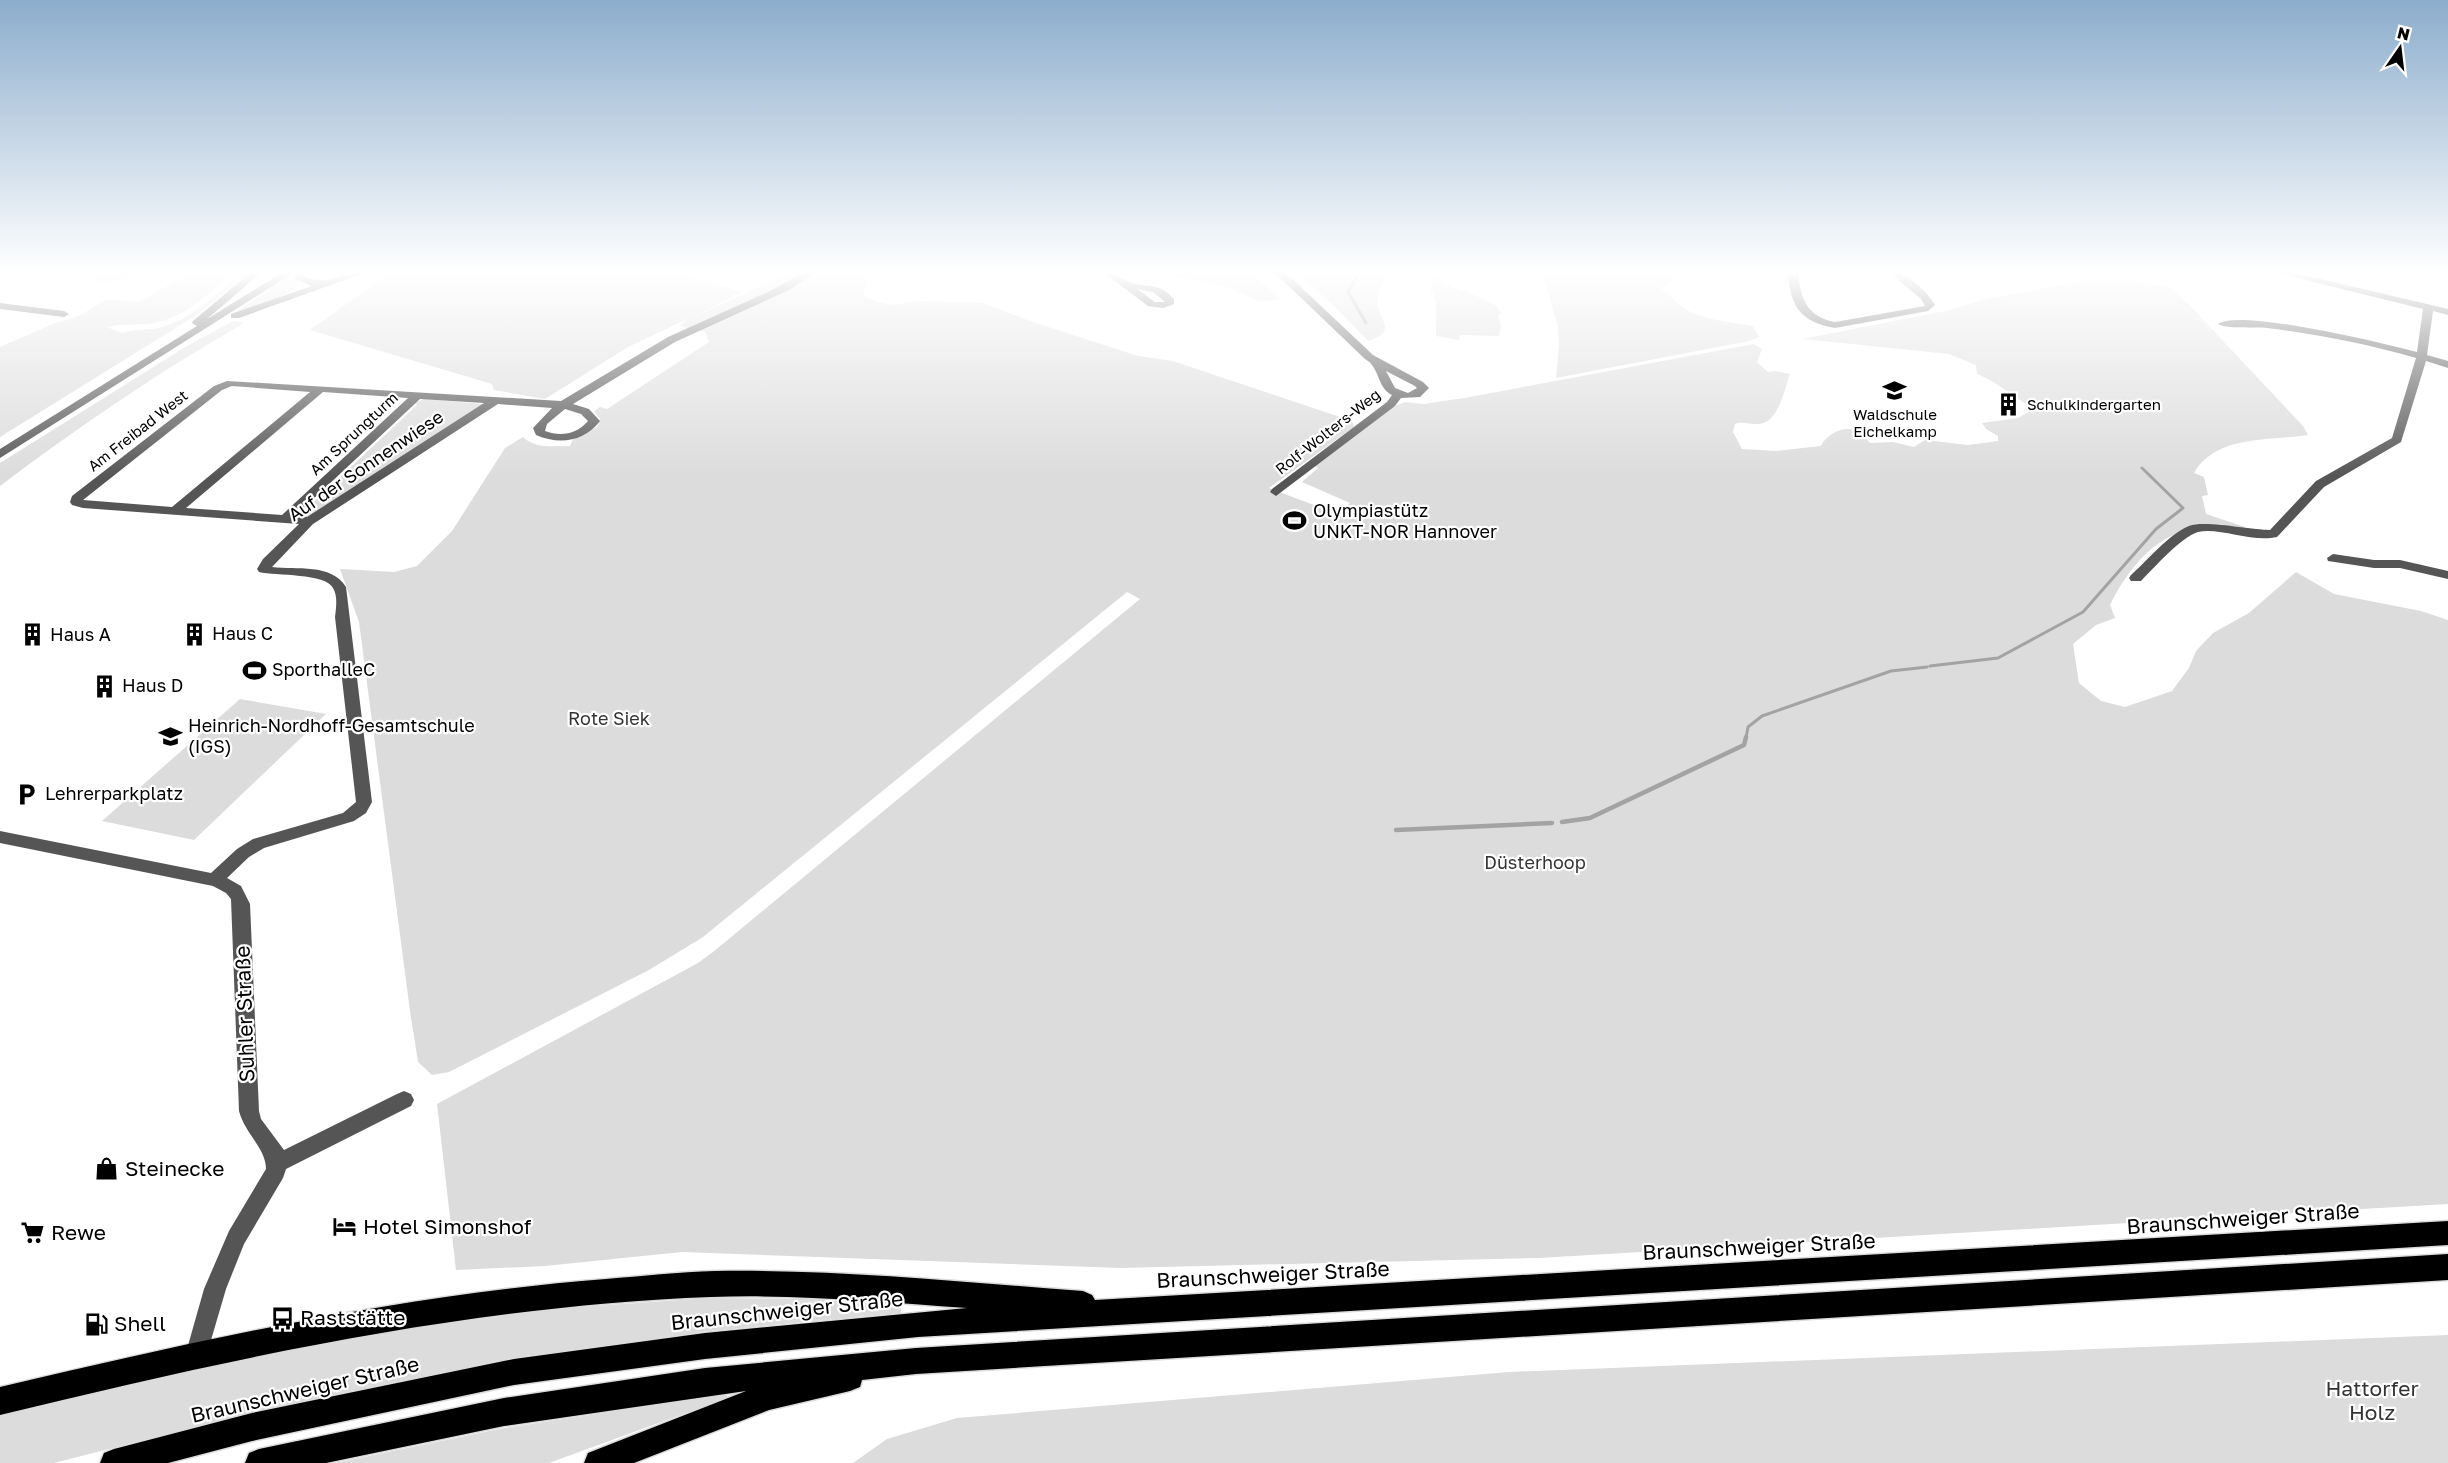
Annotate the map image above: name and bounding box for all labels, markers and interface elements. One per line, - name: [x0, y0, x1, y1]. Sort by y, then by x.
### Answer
- north arrow: [2370, 18, 2430, 78]
- text: N: [2395, 22, 2412, 45]
- school or university icon: Waldschule Eichelkamp: [1882, 378, 1908, 404]
- street label: Rolf-Wolters-Weg: [1271, 385, 1383, 478]
- street label: Am Freibad West: [84, 386, 191, 475]
- street label: Am Sprungturm: [306, 388, 401, 479]
- building icon: Schulkindergarten: [1996, 392, 2022, 418]
- place label: Schulkindergarten: [2027, 395, 2161, 413]
- street label: Auf der Sonnenwiese: [284, 405, 447, 525]
- place label: Waldschule Eichelkamp: [1853, 405, 1937, 440]
- place label: Olympiastütz UNKT-NOR Hannover: [1313, 499, 1497, 542]
- sports icon: Olympiastütz UNKT-NOR Hannover: [1282, 508, 1308, 534]
- building icon: Haus C: [181, 621, 207, 647]
- building icon: Haus A: [19, 622, 45, 648]
- place label: Haus C: [212, 622, 273, 644]
- place label: Haus A: [50, 623, 111, 645]
- sports icon: SporthalleC: [241, 657, 267, 683]
- place label: SporthalleC: [272, 658, 375, 680]
- building icon: Haus D: [91, 673, 117, 699]
- place label: Haus D: [122, 674, 183, 696]
- park label: Rote Siek: [568, 707, 650, 729]
- place label: Heinrich-Nordhoff-Gesamtschule (IGS): [188, 714, 475, 757]
- school or university icon: Heinrich-Nordhoff-Gesamtschule (IGS): [157, 723, 183, 749]
- parking icon: Lehrerparkplatz: [14, 781, 40, 807]
- place label: Lehrerparkplatz: [45, 782, 183, 804]
- park label: Düsterhoop: [1484, 851, 1586, 873]
- street label: Suhler Straße: [229, 945, 259, 1083]
- place label: Steinecke: [125, 1155, 224, 1181]
- shop icon: Steinecke: [94, 1156, 120, 1182]
- street label: Braunschweiger Straße: [2126, 1197, 2360, 1239]
- place label: Hotel Simonshof: [363, 1213, 532, 1239]
- hotel icon: Hotel Simonshof: [332, 1214, 358, 1240]
- place label: Rewe: [51, 1219, 106, 1245]
- supermarket icon: Rewe: [20, 1220, 46, 1246]
- street label: Braunschweiger Straße: [1642, 1227, 1876, 1265]
- street label: Braunschweiger Straße: [1156, 1255, 1390, 1293]
- street label: Braunschweiger Straße: [669, 1285, 904, 1335]
- place label: Raststätte: [300, 1304, 405, 1330]
- bus stop icon: Raststätte: [269, 1305, 295, 1331]
- place label: Shell: [114, 1310, 166, 1336]
- fuel station icon: Shell: [83, 1311, 109, 1337]
- street label: Braunschweiger Straße: [188, 1350, 422, 1428]
- park label: Hattorfer Holz: [2325, 1375, 2419, 1425]

